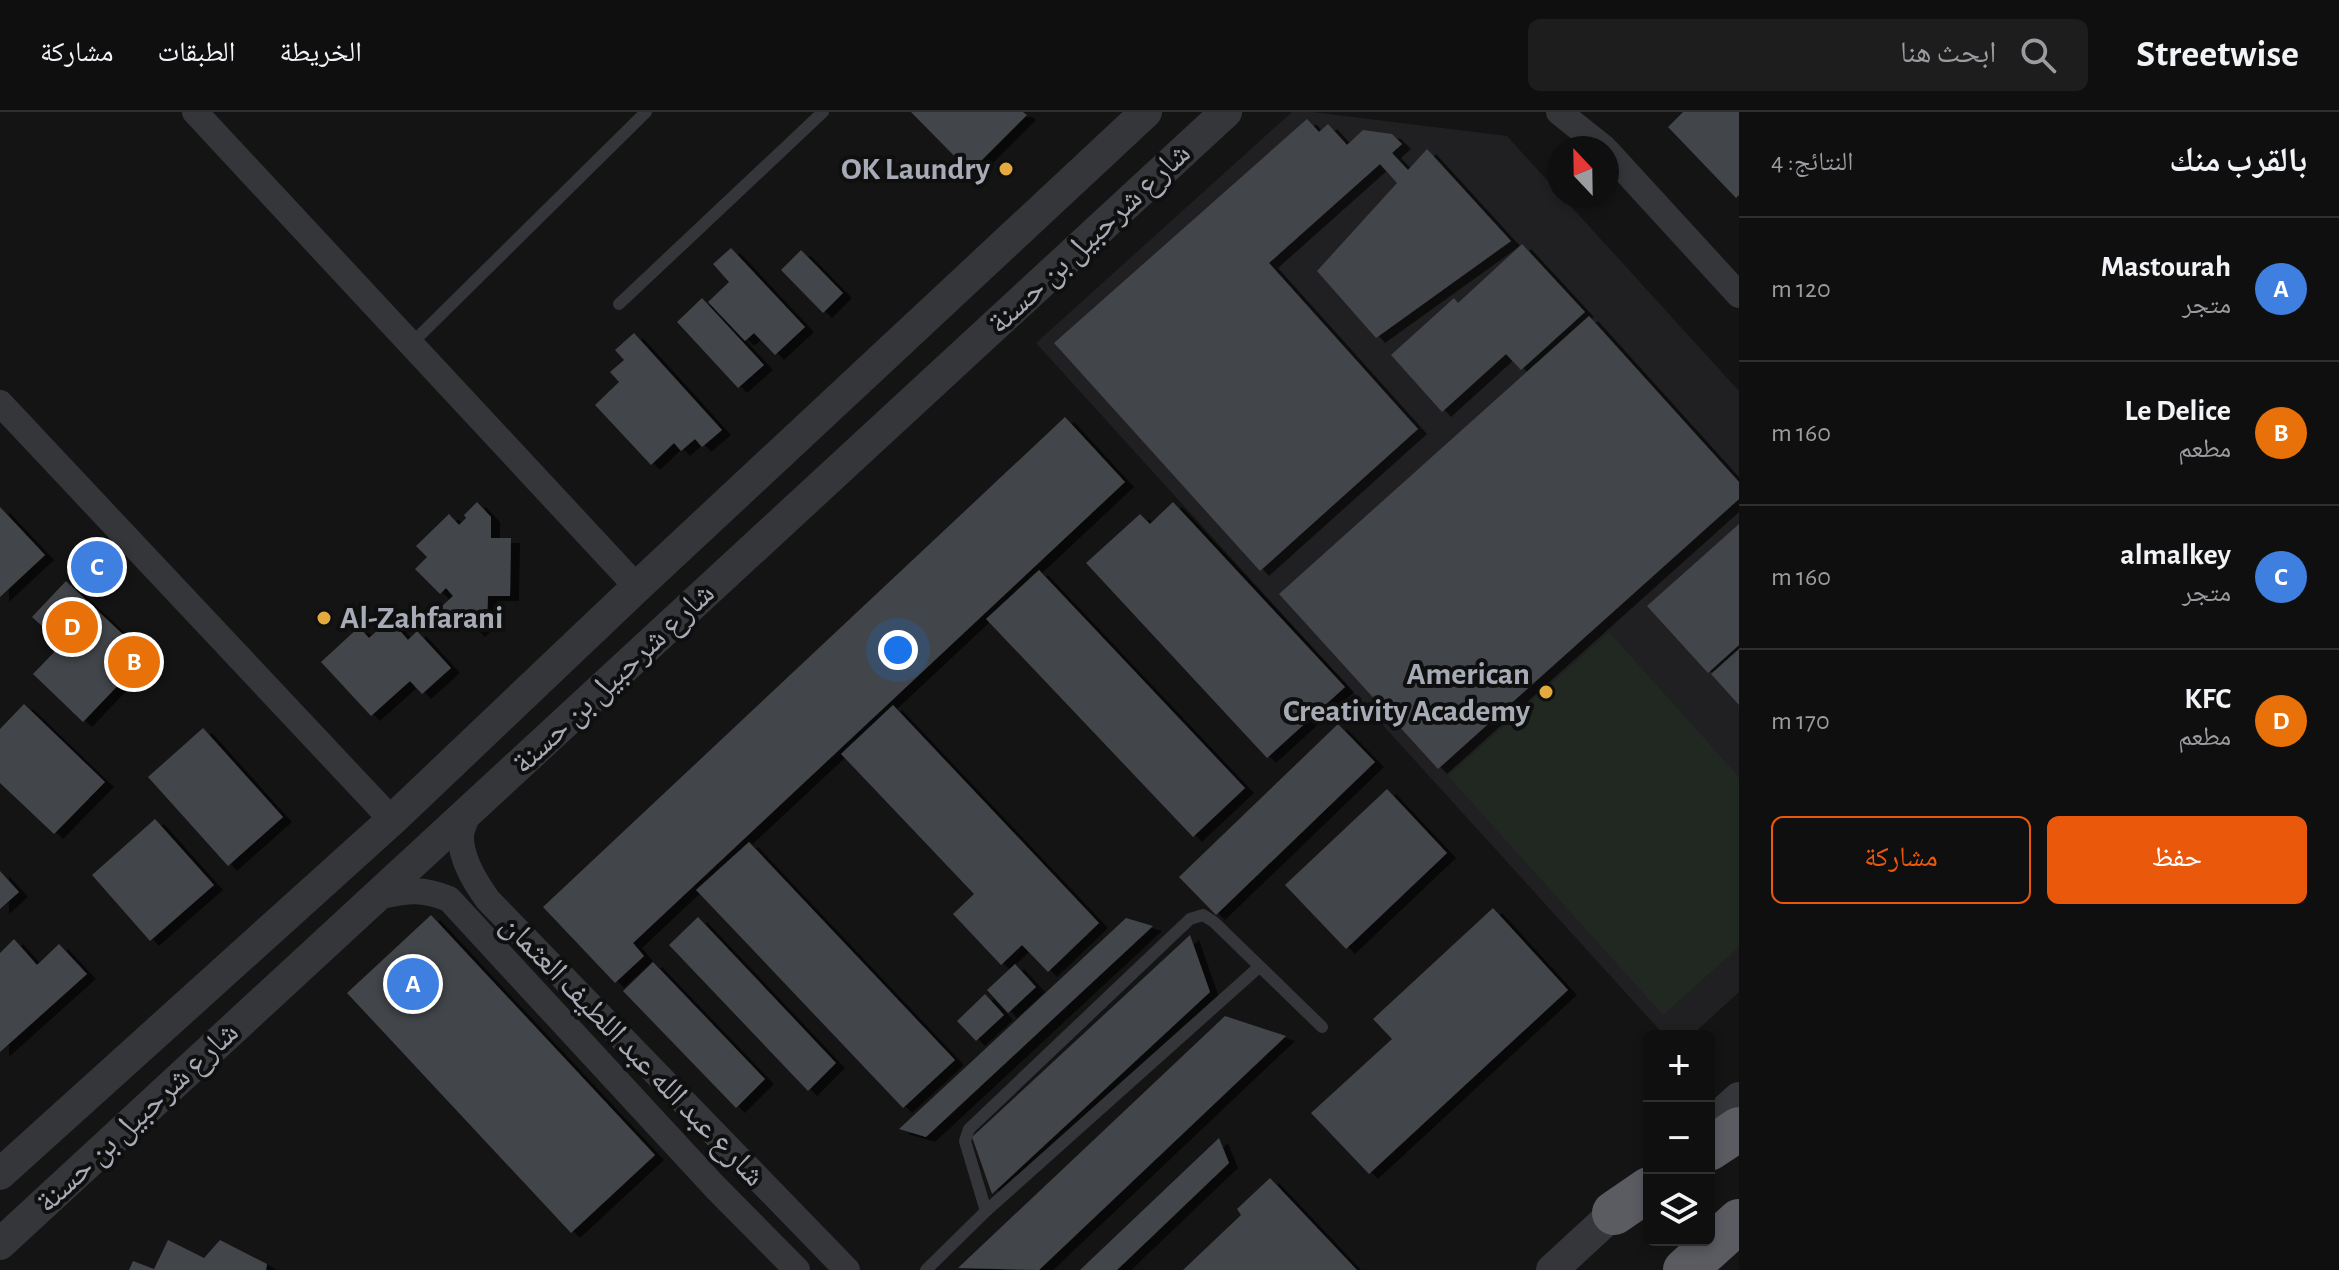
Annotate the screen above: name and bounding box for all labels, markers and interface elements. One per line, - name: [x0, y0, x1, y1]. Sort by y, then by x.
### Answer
- search box: [1528, 19, 2088, 91]
- icon: search: [2016, 33, 2060, 77]
- text: Streetwise: [2136, 36, 2299, 74]
- text: ابحث هنا: [1900, 38, 1996, 68]
- text: مشاركة: [40, 39, 114, 67]
- text: الطبقات: [158, 39, 235, 67]
- text: الخريطة: [279, 39, 362, 67]
- street label: شارع شرحبيل بن حسنة: [982, 136, 1198, 342]
- north arrow: [1547, 136, 1619, 208]
- text: بالقرب منك: [2169, 144, 2307, 178]
- text: النتائج: 4: [1771, 149, 1853, 175]
- place label: OK Laundry: [841, 153, 991, 185]
- marker: OK Laundry: [997, 160, 1015, 178]
- text: Mastourah: [2101, 252, 2231, 282]
- text: 120 m: [1771, 276, 1831, 302]
- text: A: [2273, 276, 2289, 302]
- text: متجر: [2182, 292, 2231, 318]
- text: Le Delice: [2125, 396, 2231, 426]
- text: 160 m: [1771, 420, 1831, 446]
- text: B: [2273, 420, 2289, 446]
- text: مطعم: [2178, 436, 2231, 462]
- pin: C: [71, 537, 123, 597]
- text: almalkey: [2120, 540, 2231, 570]
- text: 160 m: [1771, 564, 1831, 590]
- text: C: [2274, 564, 2288, 590]
- street label: شارع شرحبيل بن حسنة: [506, 576, 722, 782]
- text: متجر: [2182, 580, 2231, 606]
- pin: D: [46, 597, 98, 657]
- place label: Al-Zahfarani: [340, 602, 503, 634]
- marker: Al-Zahfarani: [315, 609, 333, 627]
- your location: [878, 630, 918, 670]
- pin: B: [108, 632, 160, 692]
- place label: American Creativity Academy: [1283, 658, 1531, 727]
- marker: American Creativity Academy: [1537, 683, 1555, 701]
- text: KFC: [2184, 684, 2231, 714]
- text: 170 m: [1771, 708, 1830, 734]
- text: D: [2272, 708, 2290, 734]
- text: مطعم: [2178, 724, 2231, 750]
- button: مشاركة: [1771, 816, 2031, 904]
- button: حفظ: [2047, 816, 2307, 904]
- street label: شارع عبد الله عبد اللطيف العثمان: [493, 908, 771, 1194]
- pin: A: [387, 954, 439, 1014]
- street label: شارع شرحبيل بن حسنة: [30, 1015, 246, 1221]
- map controls: [1643, 1030, 1715, 1246]
- button: +: [1643, 1030, 1715, 1102]
- button: −: [1643, 1102, 1715, 1174]
- button: layers: [1643, 1174, 1715, 1246]

